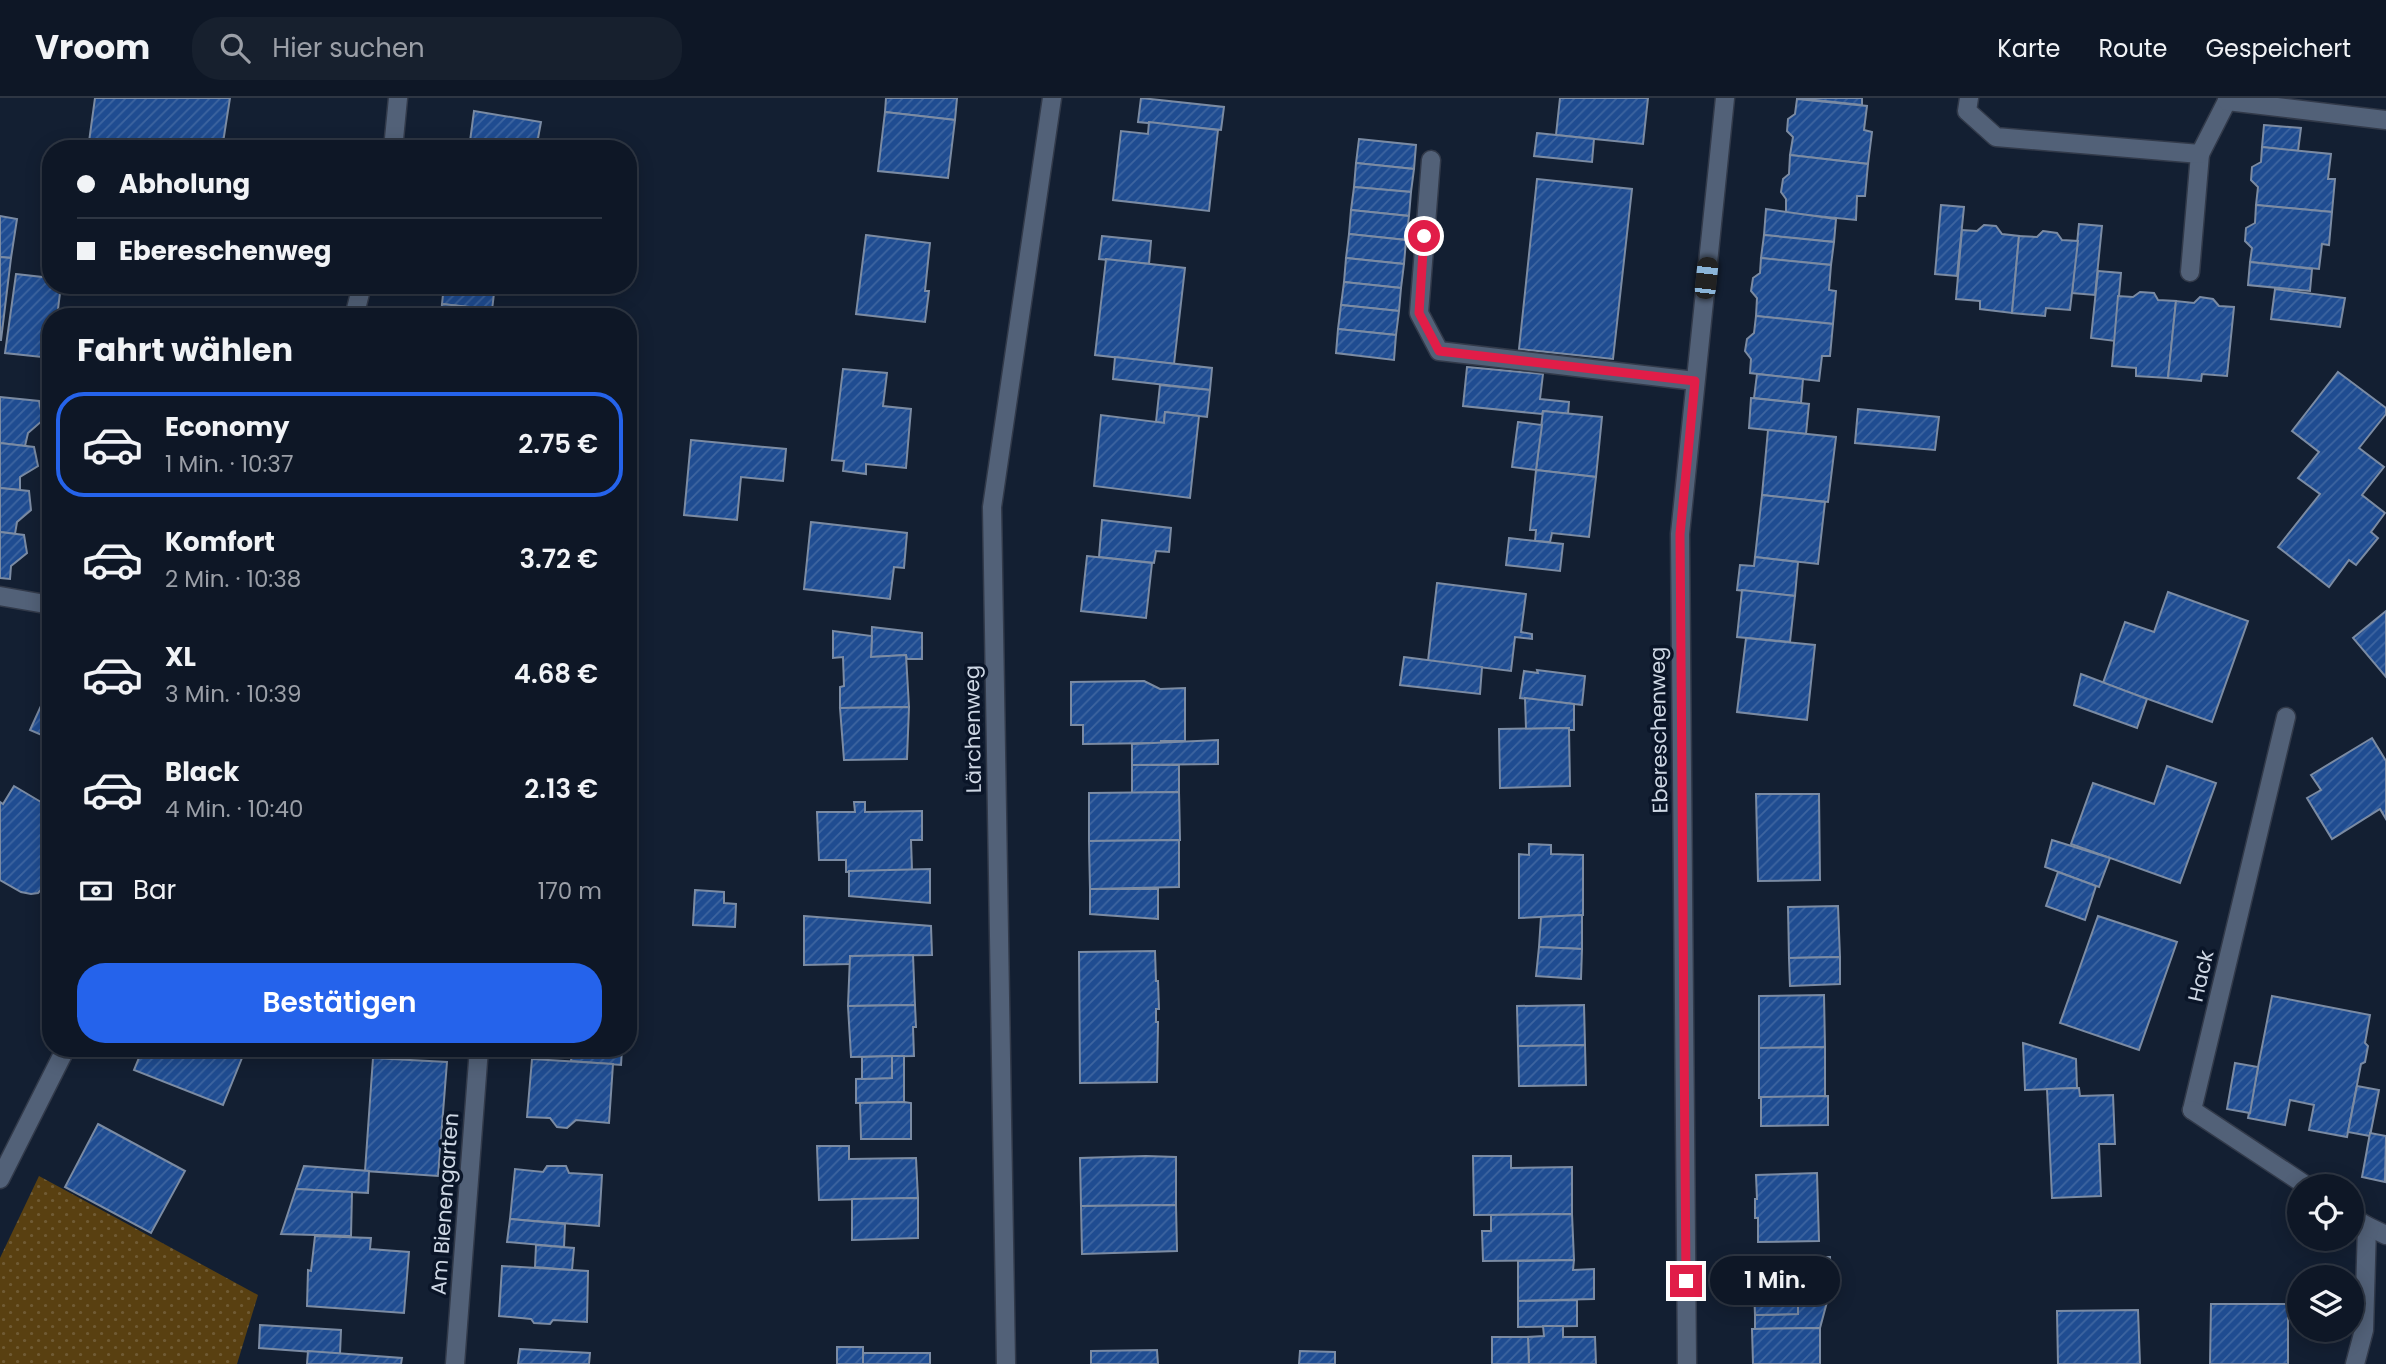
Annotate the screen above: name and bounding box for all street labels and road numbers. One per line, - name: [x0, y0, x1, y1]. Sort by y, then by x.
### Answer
- street label: Ebereschenweg: [1643, 646, 1674, 814]
- street label: Lärchenweg: [957, 665, 988, 793]
- street label: Hack: [2181, 947, 2221, 1005]
- street label: Am Bienengarten: [424, 1112, 465, 1296]

